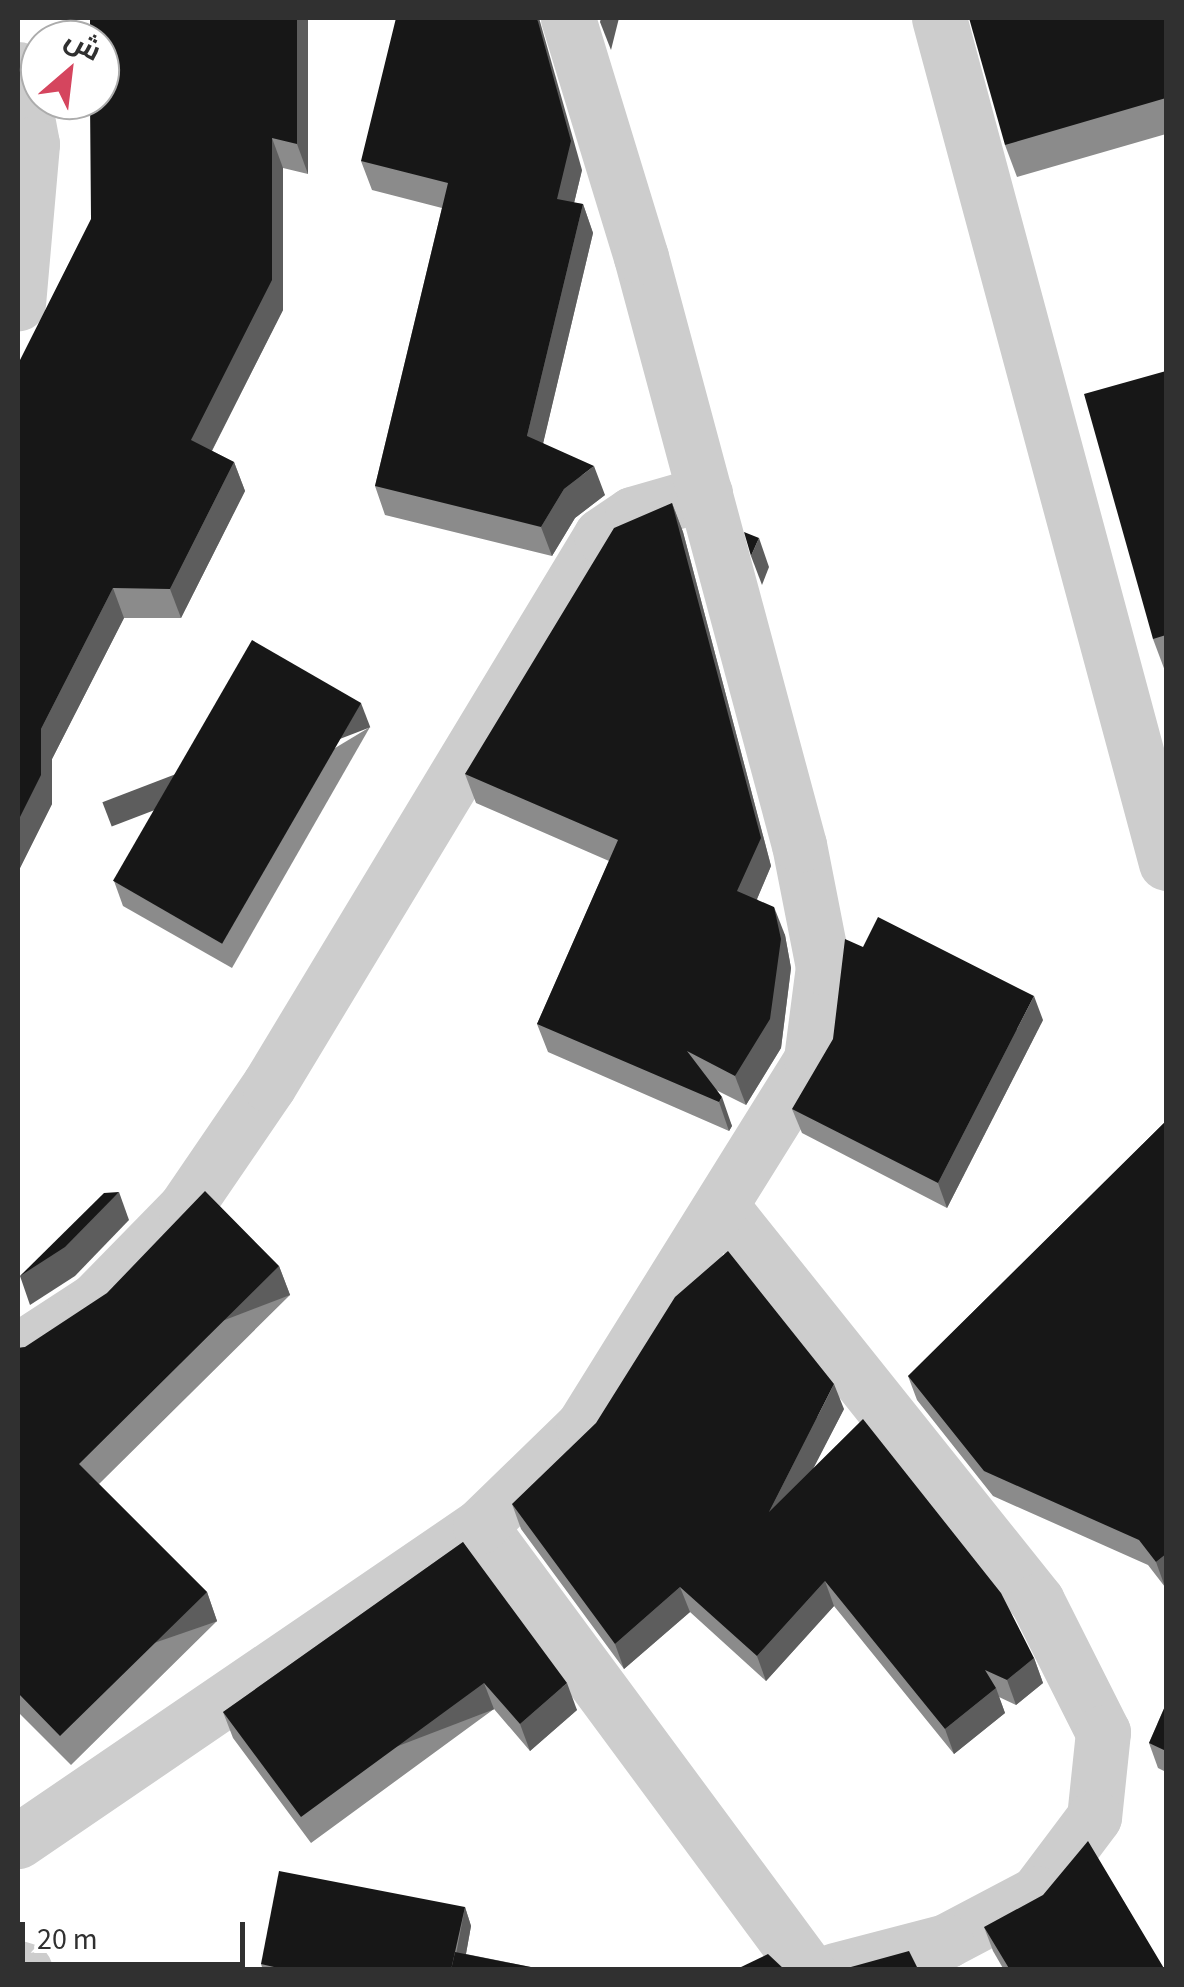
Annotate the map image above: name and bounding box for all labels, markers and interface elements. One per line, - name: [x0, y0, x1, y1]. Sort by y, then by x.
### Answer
- text: ش: [58, 19, 108, 71]
- north arrow: [20, 20, 120, 120]
- scale bar: [25, 1902, 250, 1964]
- text: 20 m: [37, 1918, 98, 1961]

